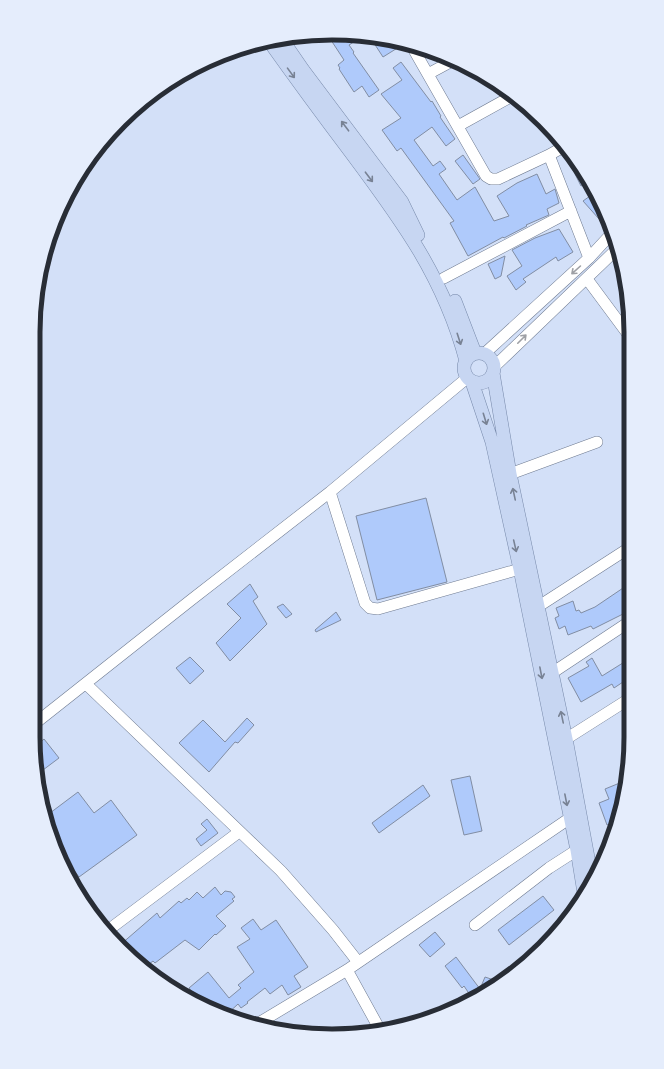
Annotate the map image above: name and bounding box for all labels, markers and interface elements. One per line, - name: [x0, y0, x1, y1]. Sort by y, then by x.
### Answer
- one-way arrow: [287, 67, 295, 78]
- one-way arrow: [341, 121, 350, 132]
- one-way arrow: [365, 172, 373, 183]
- one-way arrow: [571, 265, 581, 275]
- one-way arrow: [456, 332, 464, 344]
- one-way arrow: [517, 335, 527, 344]
- one-way arrow: [482, 412, 489, 425]
- one-way arrow: [509, 488, 517, 501]
- one-way arrow: [511, 539, 519, 552]
- one-way arrow: [537, 666, 545, 679]
- one-way arrow: [557, 711, 565, 724]
- one-way arrow: [563, 794, 571, 807]

